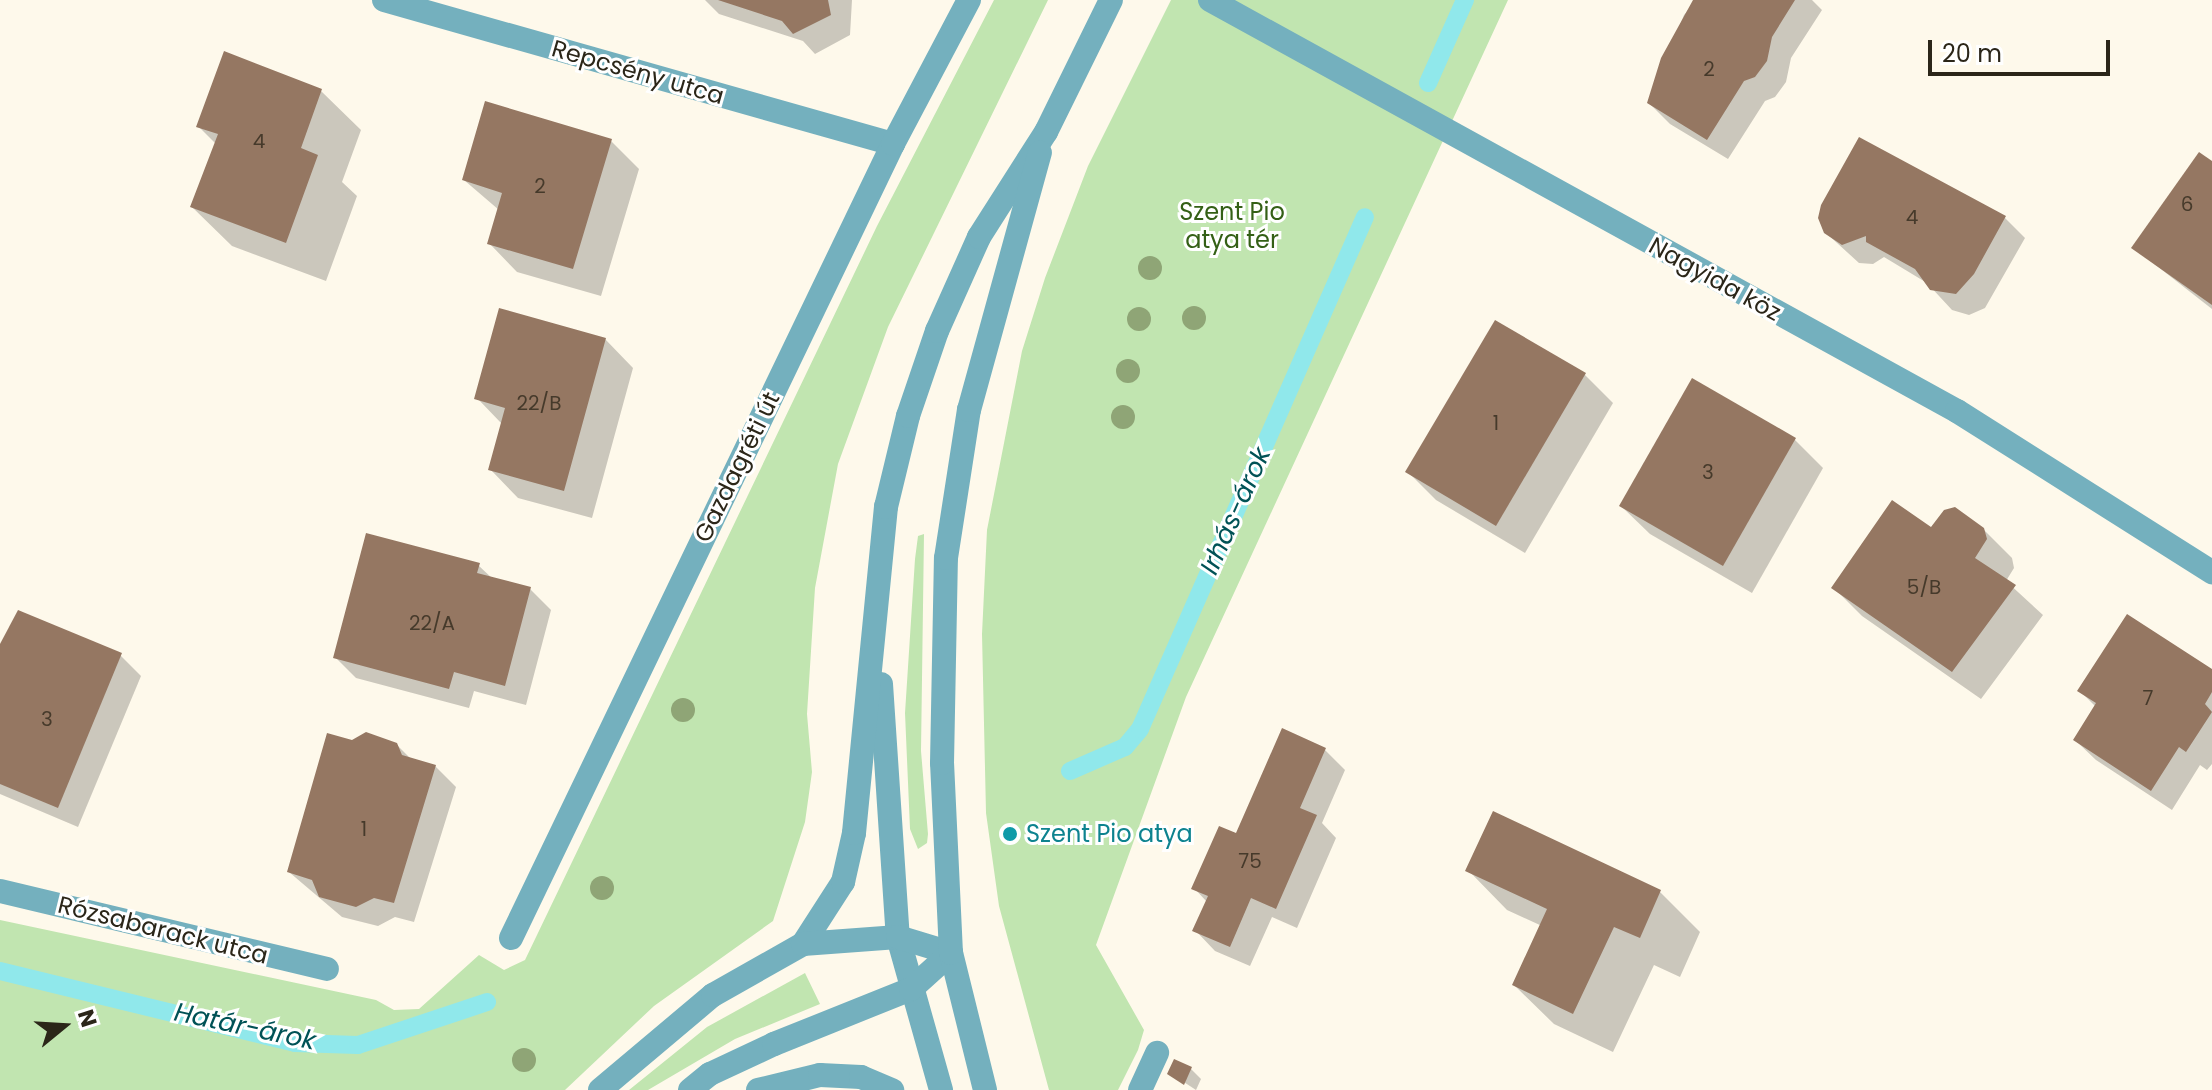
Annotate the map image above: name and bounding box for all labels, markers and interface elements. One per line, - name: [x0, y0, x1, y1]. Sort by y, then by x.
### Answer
- scale bar: [1932, 24, 2114, 74]
- street label: Repcsény utca: [549, 34, 727, 110]
- text: 20 m: [1942, 37, 2002, 70]
- house number: 2: [1703, 57, 1715, 81]
- house number: 4: [253, 129, 265, 153]
- house number: 2: [534, 174, 546, 198]
- house number: 6: [2181, 192, 2193, 216]
- park label: Szent Pio atya tér: [1179, 198, 1285, 254]
- house number: 4: [1906, 205, 1918, 229]
- street label: Nagyida köz: [1644, 231, 1786, 327]
- street label: Gazdagréti út: [688, 387, 786, 547]
- house number: 22/B: [517, 391, 561, 415]
- house number: 1: [1493, 411, 1499, 435]
- water label: Irhás-árok: [1194, 443, 1278, 579]
- house number: 3: [1702, 460, 1714, 484]
- house number: 5/B: [1907, 575, 1941, 599]
- house number: 22/A: [409, 611, 455, 635]
- house number: 7: [2143, 686, 2153, 710]
- house number: 3: [41, 707, 53, 731]
- house number: 1: [361, 817, 367, 841]
- place label: Szent Pio atya: [1026, 820, 1193, 848]
- marker: Szent Pio atya: [1001, 825, 1019, 843]
- house number: 75: [1238, 849, 1262, 873]
- street label: Rózsabarack utca: [55, 890, 271, 970]
- north arrow: [24, 986, 104, 1066]
- water label: Határ-árok: [171, 997, 319, 1057]
- text: N: [70, 1006, 105, 1031]

